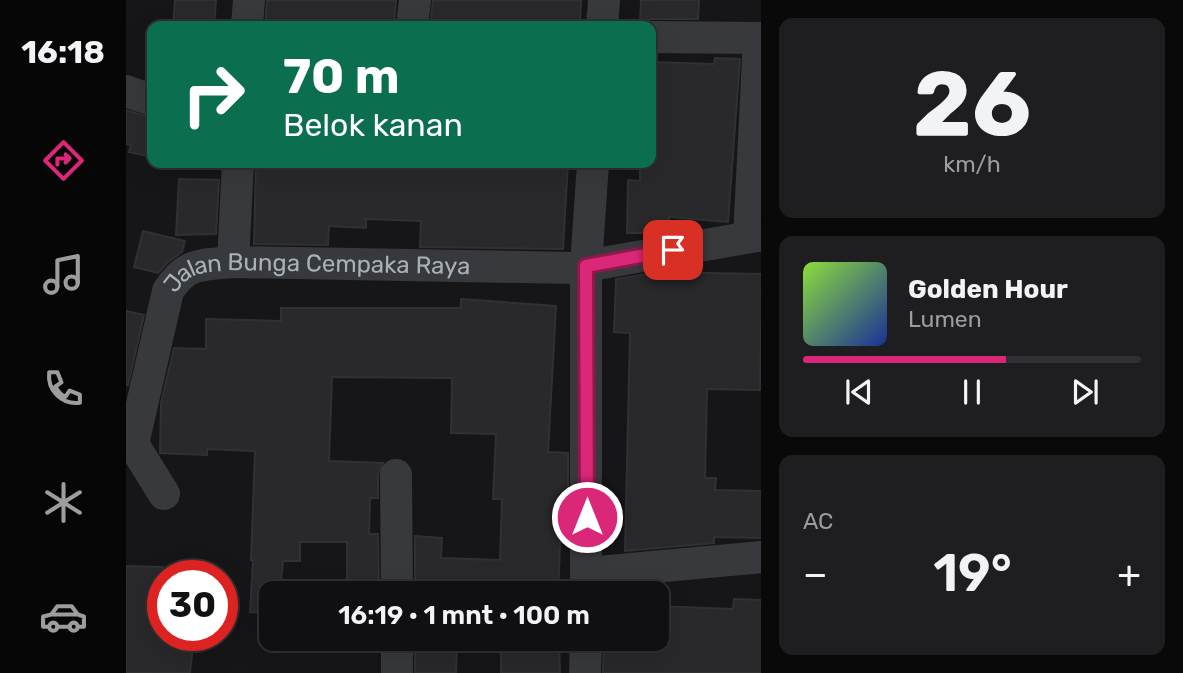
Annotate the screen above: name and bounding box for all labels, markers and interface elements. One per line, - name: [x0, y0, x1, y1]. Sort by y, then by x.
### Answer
- text: 16:18: [21, 33, 105, 71]
- text: 70 m: [283, 47, 400, 105]
- icon: right: [168, 49, 259, 140]
- text: 26: [913, 50, 1031, 158]
- text: Belok kanan: [283, 106, 463, 144]
- icon: directions: [39, 136, 88, 185]
- text: km/h: [943, 150, 1001, 178]
- pin: [643, 220, 703, 280]
- icon: arrive: [654, 231, 692, 269]
- street label: Jalan Bunga Cempaka Raya: [158, 248, 471, 298]
- icon: music: [39, 250, 88, 299]
- text: Golden Hour: [908, 274, 1068, 305]
- text: Lumen: [908, 305, 982, 333]
- icon: phone: [39, 364, 88, 413]
- icon: previous: [840, 373, 878, 411]
- icon: pause: [953, 373, 991, 411]
- icon: next: [1066, 373, 1104, 411]
- icon: climate: [39, 478, 88, 527]
- position arrow: [550, 480, 624, 554]
- text: AC: [803, 507, 833, 535]
- text: 19°: [933, 542, 1012, 604]
- text: −: [803, 551, 828, 597]
- text: +: [1117, 551, 1141, 597]
- speed limit sign: 30: [147, 560, 238, 651]
- icon: car: [39, 592, 88, 641]
- text: 16:19 · 1 mnt · 100 m: [338, 600, 590, 631]

